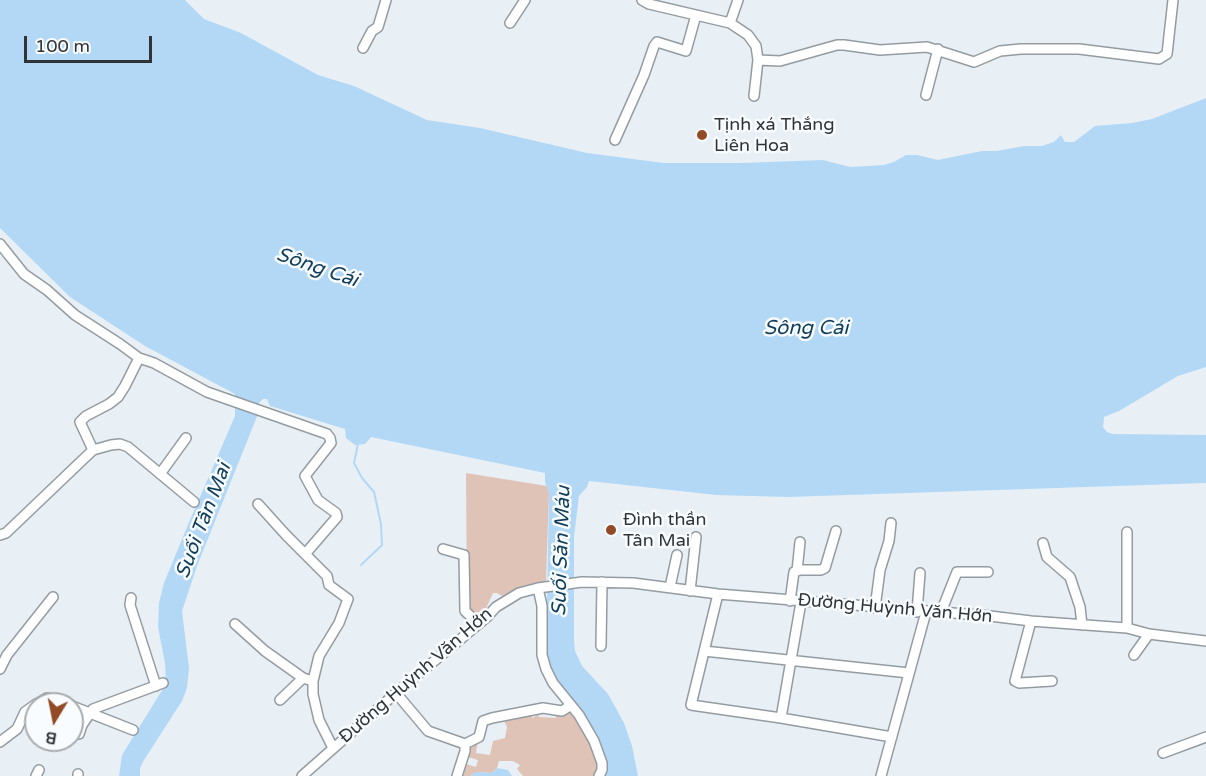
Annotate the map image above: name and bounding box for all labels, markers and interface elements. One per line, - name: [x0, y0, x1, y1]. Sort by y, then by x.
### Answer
- scale bar: [27, 24, 154, 62]
- text: 100 m: [35, 35, 90, 57]
- place label: Tịnh xá Thắng Liên Hoa: [714, 114, 835, 156]
- marker: Tịnh xá Thắng Liên Hoa: [695, 128, 709, 142]
- water label: Sông Cái: [273, 243, 361, 293]
- water label: Sông Cái: [764, 317, 848, 341]
- water label: Suối Tân Mai: [171, 460, 237, 582]
- water label: Suối Săn Máu: [548, 485, 576, 617]
- place label: Đình thần Tân Mai: [623, 509, 706, 552]
- marker: Đình thần Tân Mai: [604, 523, 618, 537]
- street label: Đường Huỳnh Văn Hớn: [797, 590, 993, 628]
- street label: Đường Huỳnh Văn Hớn: [335, 604, 497, 748]
- north arrow: [24, 692, 84, 752]
- text: B: [44, 727, 58, 749]

